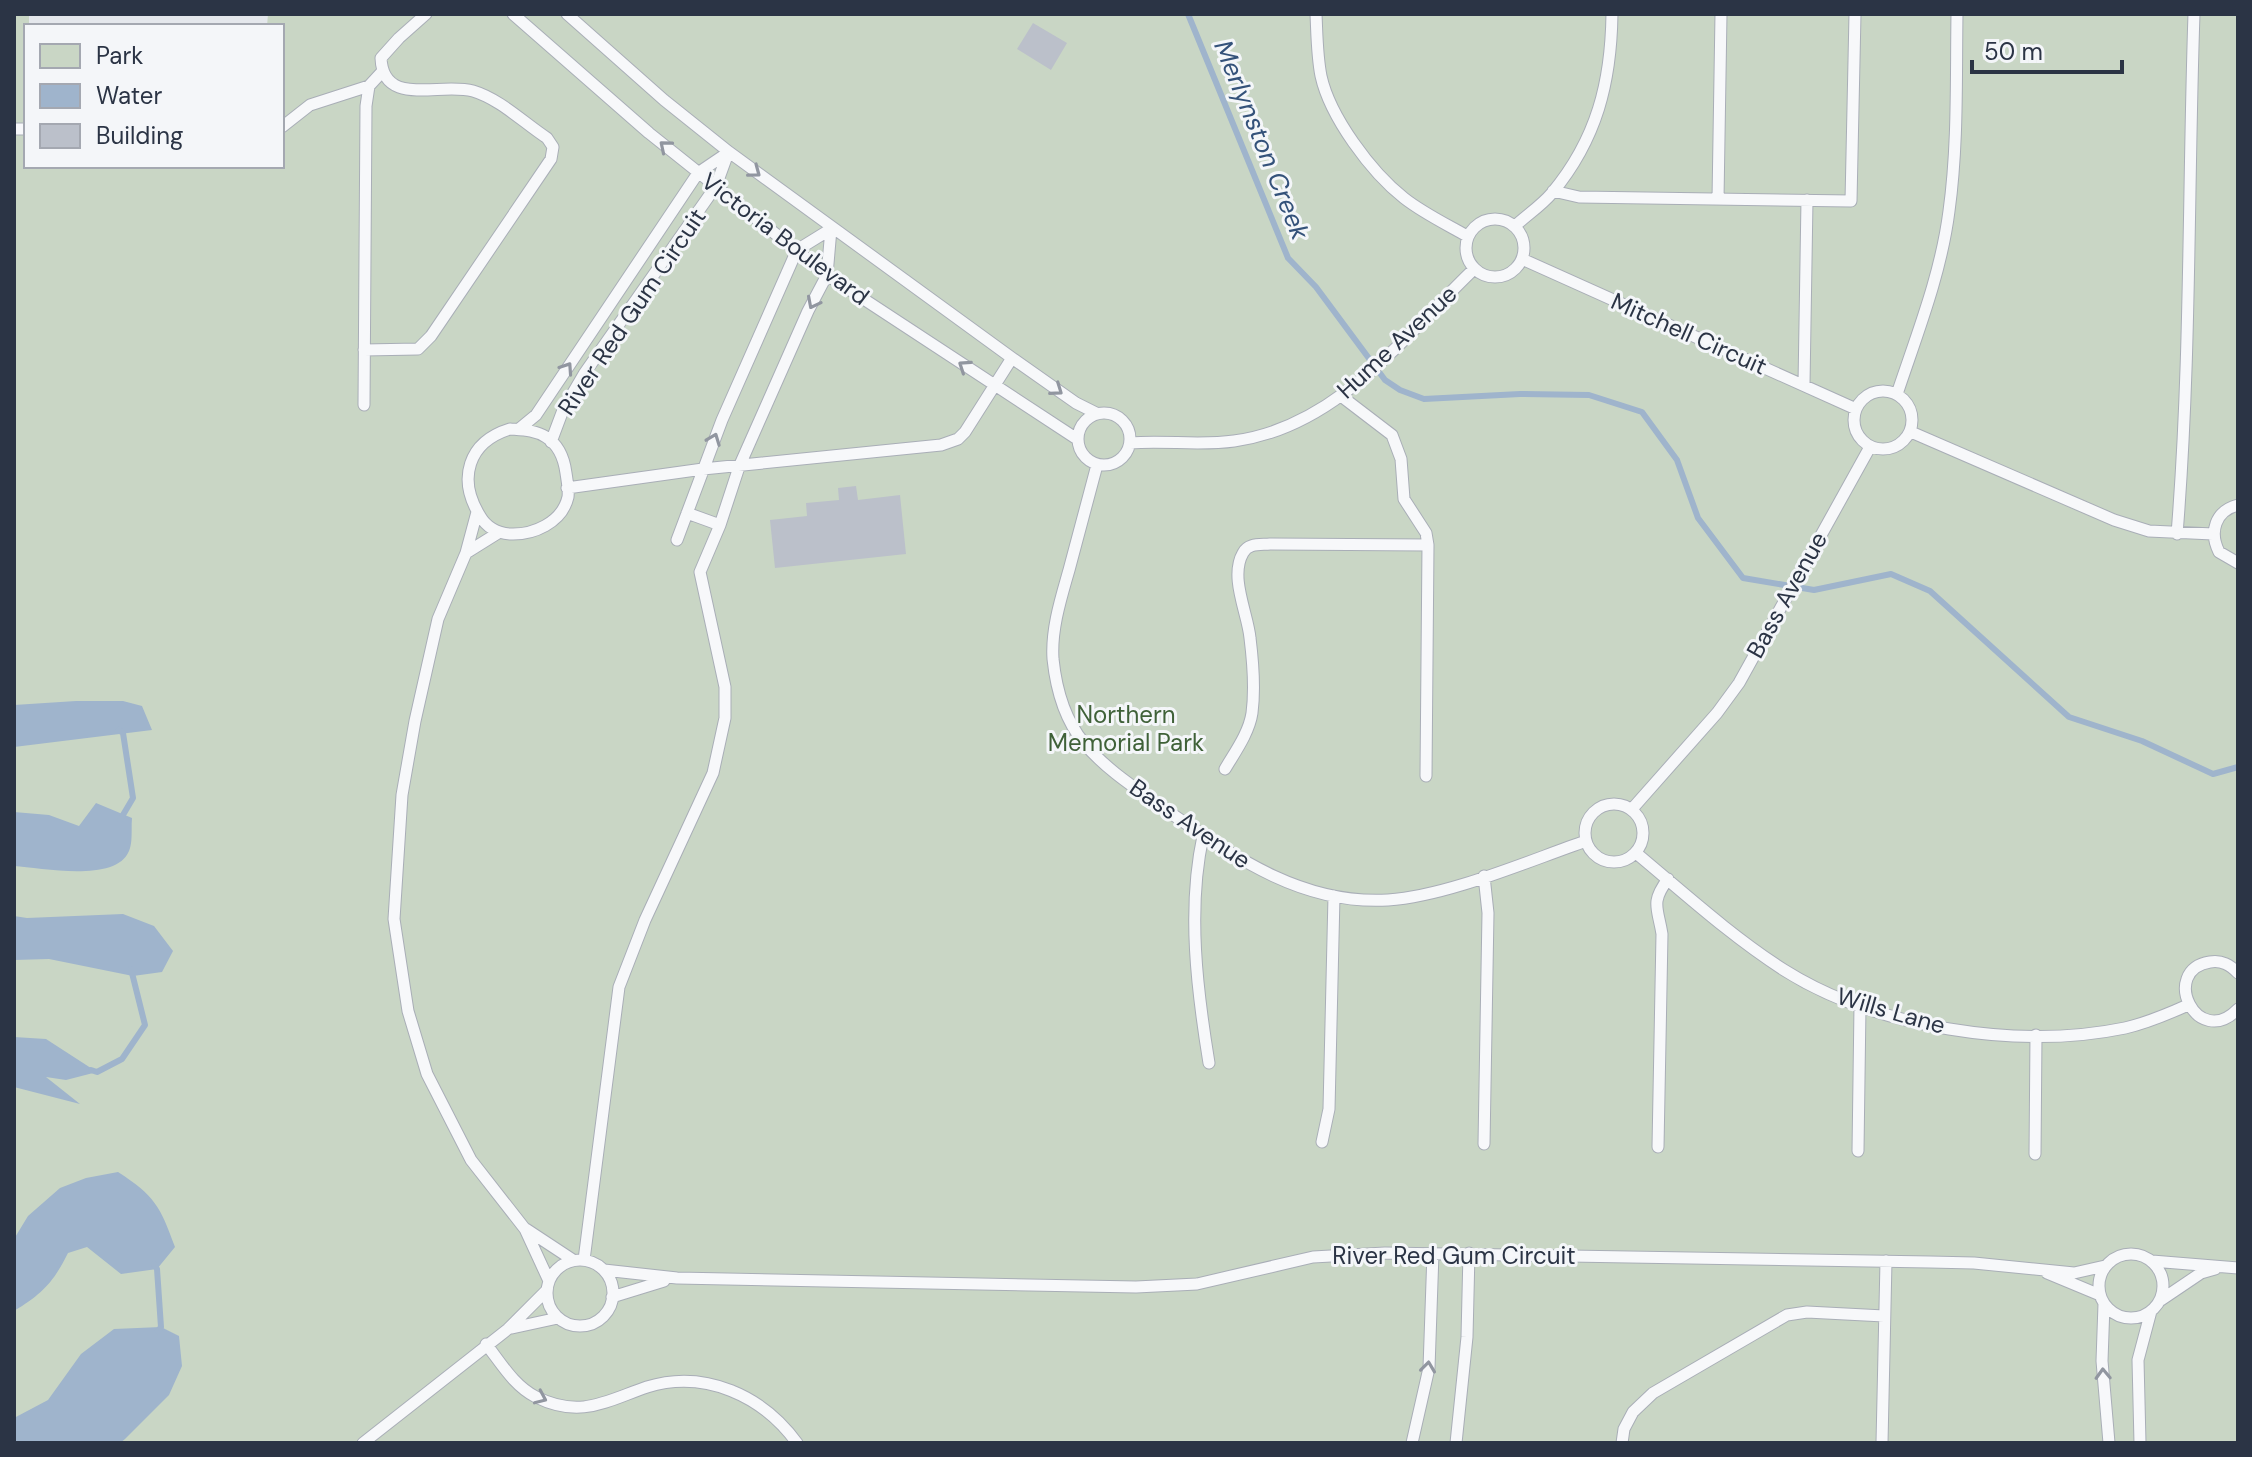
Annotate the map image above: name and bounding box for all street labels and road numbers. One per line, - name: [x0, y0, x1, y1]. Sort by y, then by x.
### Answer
- street label: Victoria Boulevard: [695, 165, 875, 312]
- street label: River Red Gum Circuit: [551, 202, 712, 421]
- street label: Hume Avenue: [1330, 278, 1463, 405]
- street label: Mitchell Circuit: [1606, 285, 1772, 382]
- street label: Bass Avenue: [1739, 526, 1834, 663]
- street label: Bass Avenue: [1124, 772, 1257, 875]
- street label: Wills Lane: [1833, 980, 1949, 1041]
- street label: River Red Gum Circuit: [1332, 1240, 1576, 1271]

